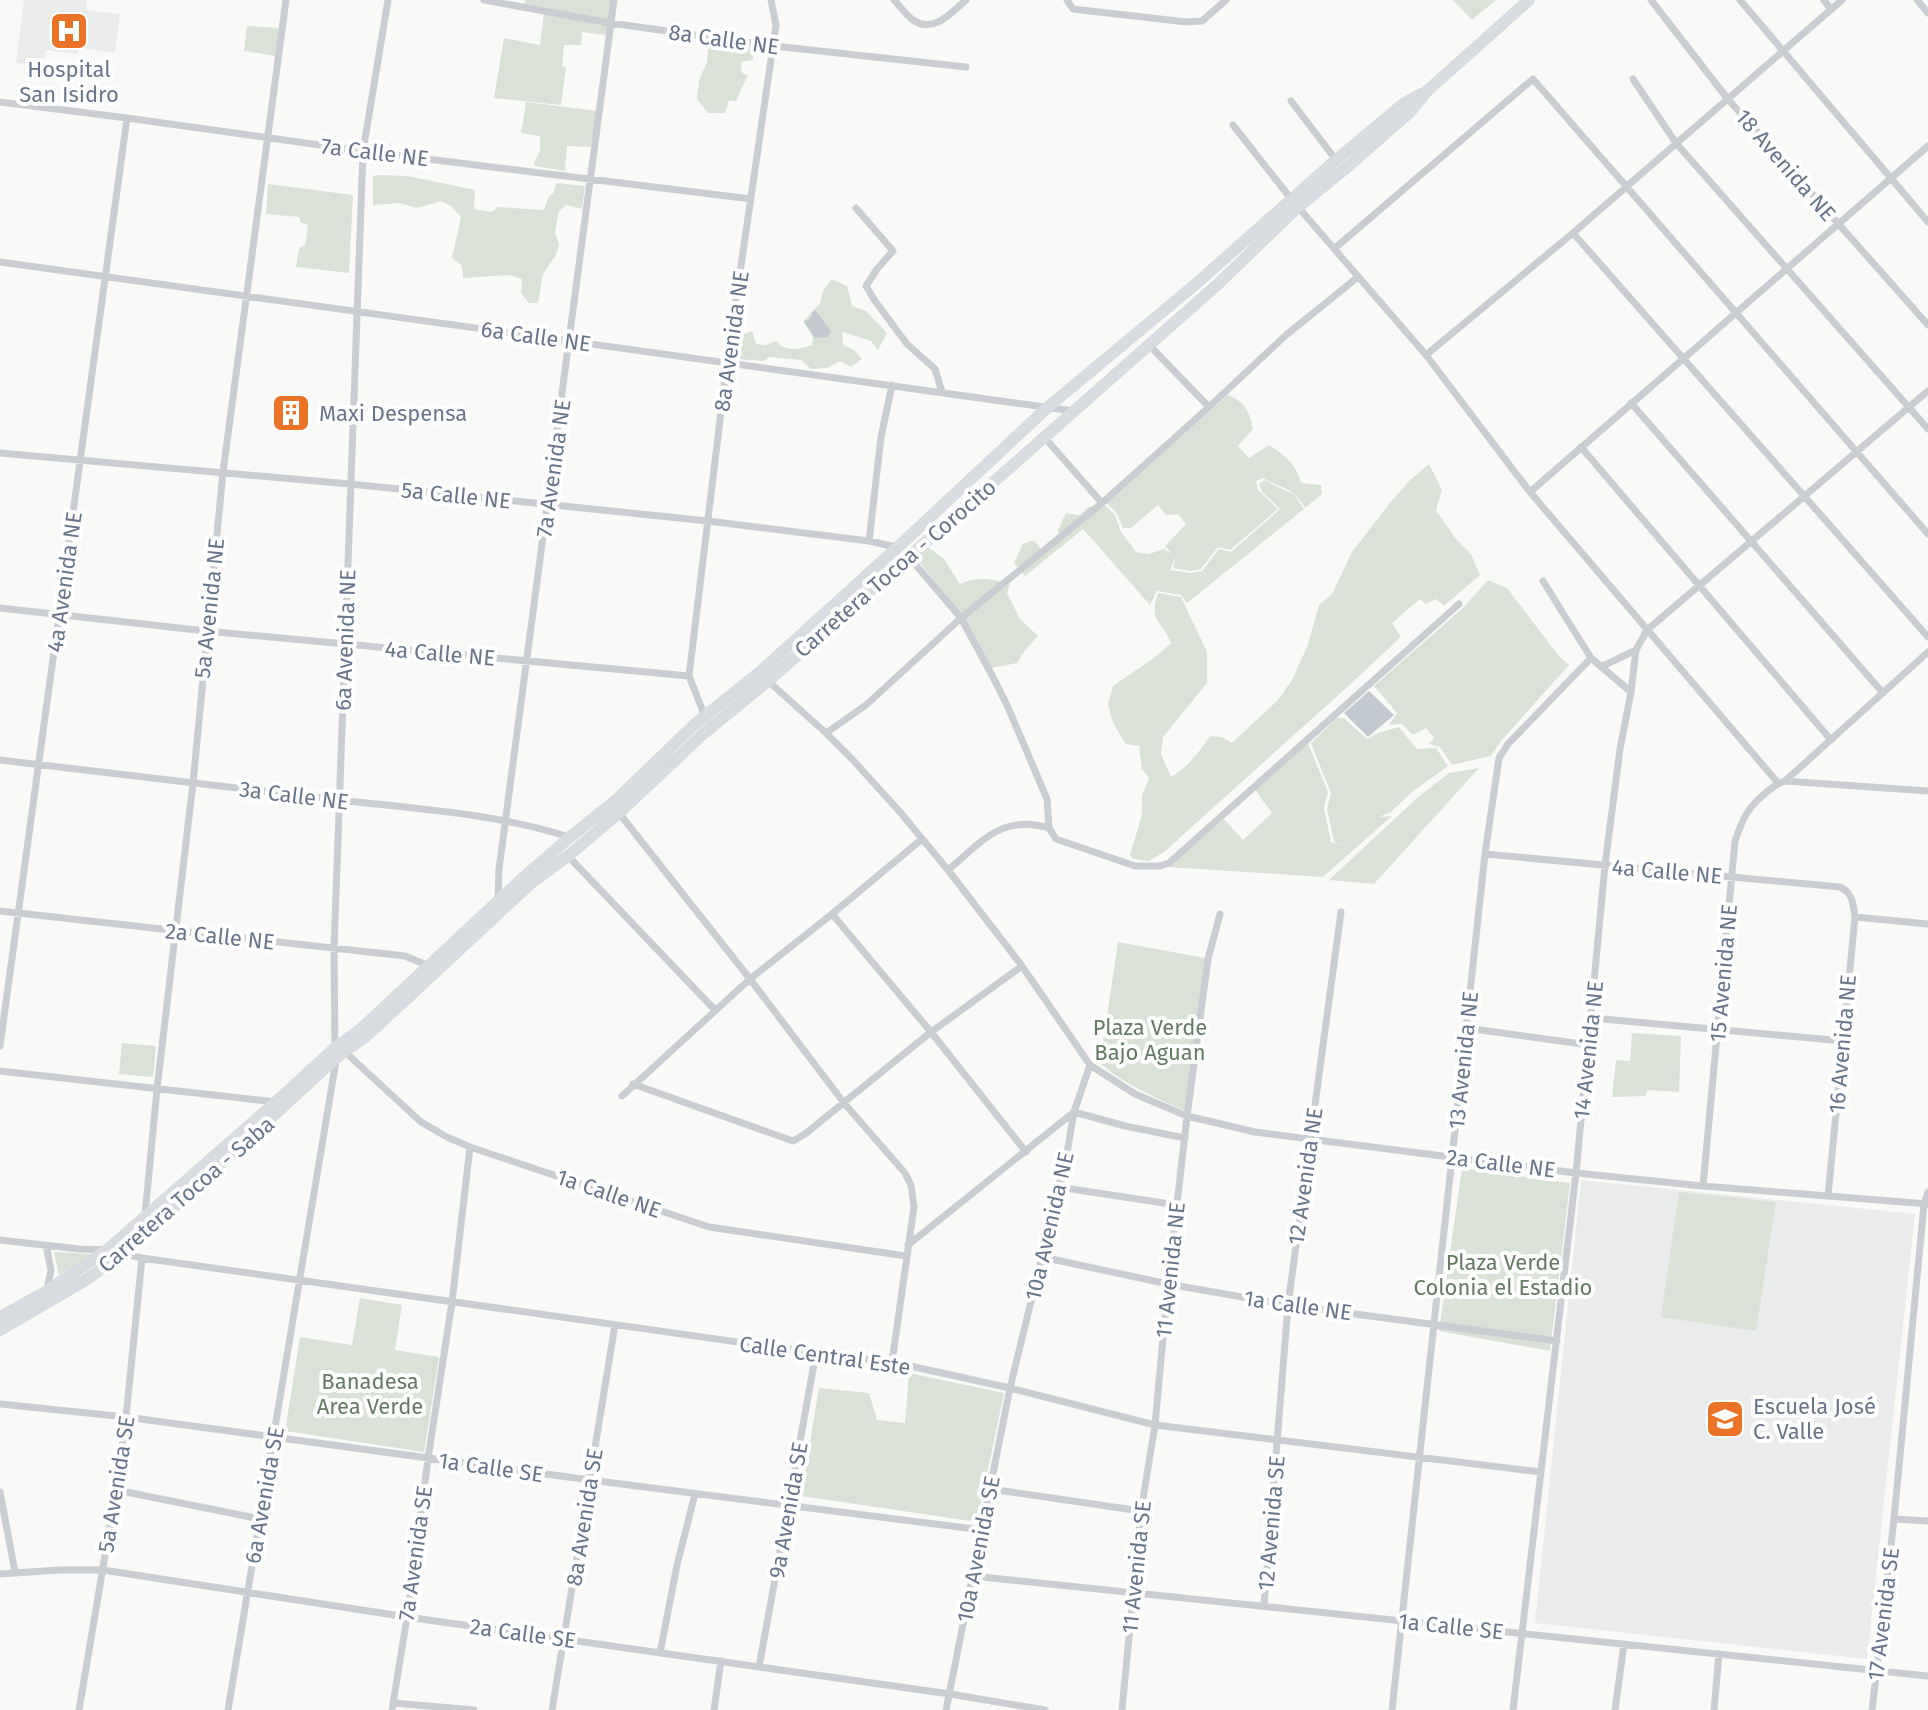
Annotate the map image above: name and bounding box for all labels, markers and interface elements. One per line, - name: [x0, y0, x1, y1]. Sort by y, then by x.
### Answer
- hospital icon: Hospital San Isidro: [48, 10, 90, 52]
- street label: 8a Calle NE: [667, 18, 781, 61]
- place label: Hospital San Isidro: [19, 56, 119, 108]
- street label: 18 Avenida NE: [1730, 104, 1842, 227]
- street label: 7a Calle NE: [320, 133, 430, 172]
- street label: 8a Avenida NE: [708, 269, 755, 413]
- street label: 6a Calle NE: [479, 315, 593, 358]
- building icon: Maxi Despensa: [270, 392, 312, 434]
- street label: 7a Avenida NE: [530, 397, 577, 539]
- place label: Maxi Despensa: [319, 400, 467, 427]
- street label: Carretera Tocoa - Corocito: [789, 473, 1002, 663]
- street label: 5a Calle NE: [400, 476, 512, 515]
- street label: 4a Avenida NE: [41, 510, 88, 654]
- street label: 5a Avenida NE: [189, 537, 230, 680]
- street label: 6a Avenida NE: [330, 569, 361, 711]
- street label: 4a Calle NE: [384, 635, 496, 672]
- street label: 3a Calle NE: [238, 775, 350, 816]
- street label: 4a Calle NE: [1611, 853, 1723, 890]
- street label: 15 Avenida NE: [1704, 903, 1743, 1043]
- street label: 2a Calle NE: [164, 917, 276, 956]
- street label: 16 Avenida NE: [1823, 973, 1862, 1115]
- street label: 14 Avenida NE: [1568, 979, 1609, 1121]
- street label: 13 Avenida NE: [1443, 990, 1484, 1130]
- park label: Plaza Verde Bajo Aguan: [1093, 1014, 1207, 1066]
- street label: 12 Avenida NE: [1282, 1106, 1328, 1246]
- street label: Carretera Tocoa - Saba: [93, 1111, 280, 1278]
- street label: 2a Calle NE: [1445, 1143, 1557, 1184]
- street label: 10a Avenida NE: [1019, 1149, 1080, 1303]
- street label: 1a Calle NE: [553, 1163, 665, 1224]
- street label: 11 Avenida NE: [1150, 1201, 1191, 1339]
- park label: Plaza Verde Colonia el Estadio: [1414, 1249, 1592, 1301]
- street label: 1a Calle NE: [1242, 1285, 1354, 1326]
- street label: Calle Central Este: [738, 1330, 912, 1381]
- park label: Banadesa Area Verde: [317, 1368, 423, 1420]
- place label: Escuela José C. Valle: [1753, 1393, 1876, 1445]
- school or university icon: Escuela José C. Valle: [1704, 1398, 1746, 1440]
- street label: 5a Avenida SE: [92, 1414, 141, 1554]
- street label: 6a Avenida SE: [239, 1424, 290, 1566]
- street label: 9a Avenida SE: [763, 1440, 814, 1581]
- street label: 8a Avenida SE: [560, 1446, 609, 1588]
- street label: 1a Calle SE: [437, 1447, 545, 1488]
- street label: 12 Avenida SE: [1252, 1454, 1291, 1592]
- street label: 10a Avenida SE: [951, 1474, 1006, 1625]
- street label: 7a Avenida SE: [393, 1484, 438, 1622]
- street label: 11 Avenida SE: [1116, 1499, 1157, 1635]
- street label: 17 Avenida SE: [1862, 1546, 1905, 1682]
- street label: 1a Calle SE: [1397, 1608, 1505, 1645]
- street label: 2a Calle SE: [468, 1613, 578, 1654]

